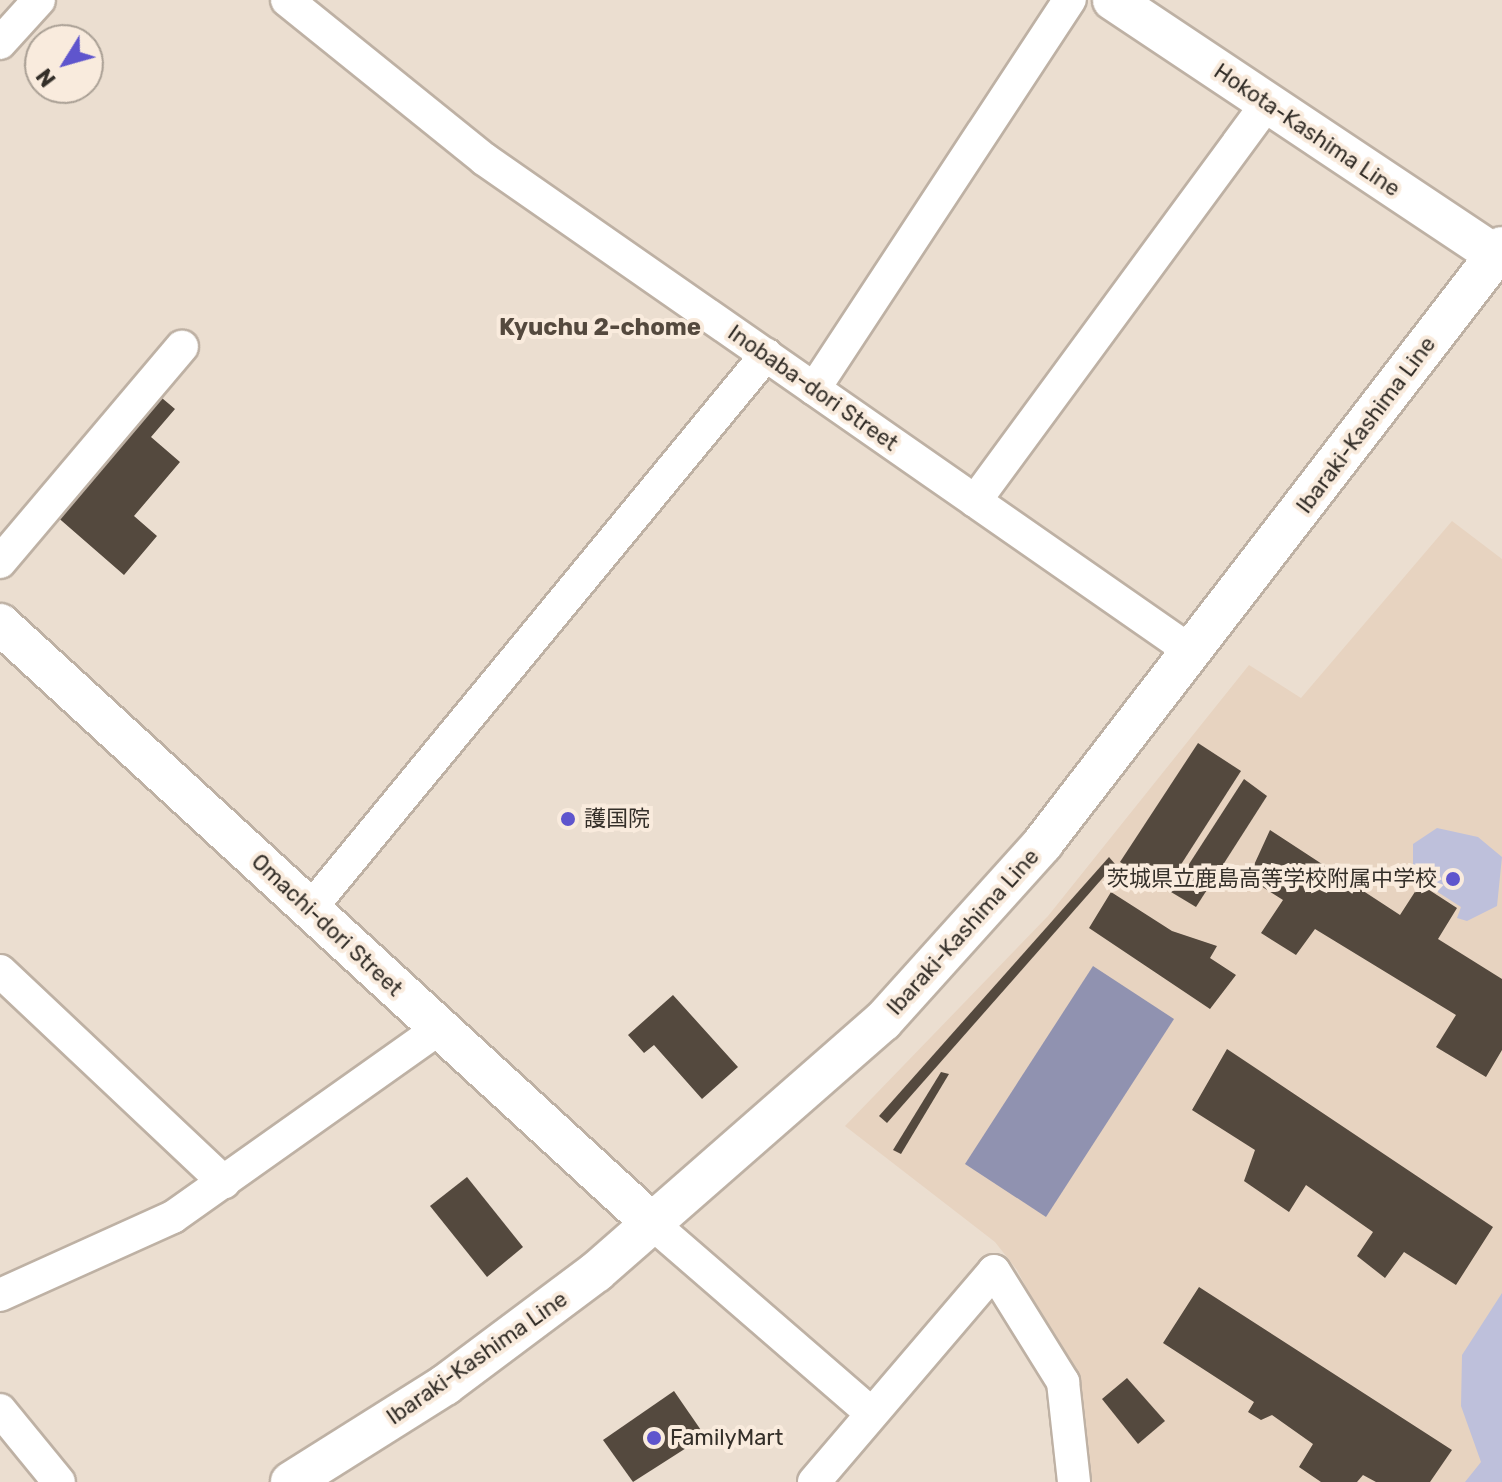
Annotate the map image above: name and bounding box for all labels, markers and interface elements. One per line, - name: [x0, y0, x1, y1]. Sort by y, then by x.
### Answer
- north arrow: [24, 24, 104, 104]
- street label: Hokota-Kashima Line: [1209, 58, 1405, 202]
- text: N: [30, 63, 62, 92]
- district label: Kyuchu 2-chome: [499, 314, 701, 342]
- street label: Inobaba-dori Street: [723, 319, 903, 457]
- street label: Ibaraki-Kashima Line: [1291, 331, 1441, 519]
- place label: 護国院: [584, 806, 650, 832]
- marker: 護国院: [559, 810, 577, 828]
- street label: Ibaraki-Kashima Line: [881, 844, 1045, 1020]
- street label: Omachi-dori Street: [246, 848, 408, 1002]
- place label: 茨城県立鹿島高等学校附属中学校: [1107, 866, 1437, 892]
- marker: 茨城県立鹿島高等学校附属中学校: [1444, 870, 1462, 888]
- street label: Ibaraki-Kashima Line: [382, 1286, 572, 1430]
- place label: FamilyMart: [670, 1425, 783, 1451]
- marker: FamilyMart: [645, 1429, 663, 1447]

